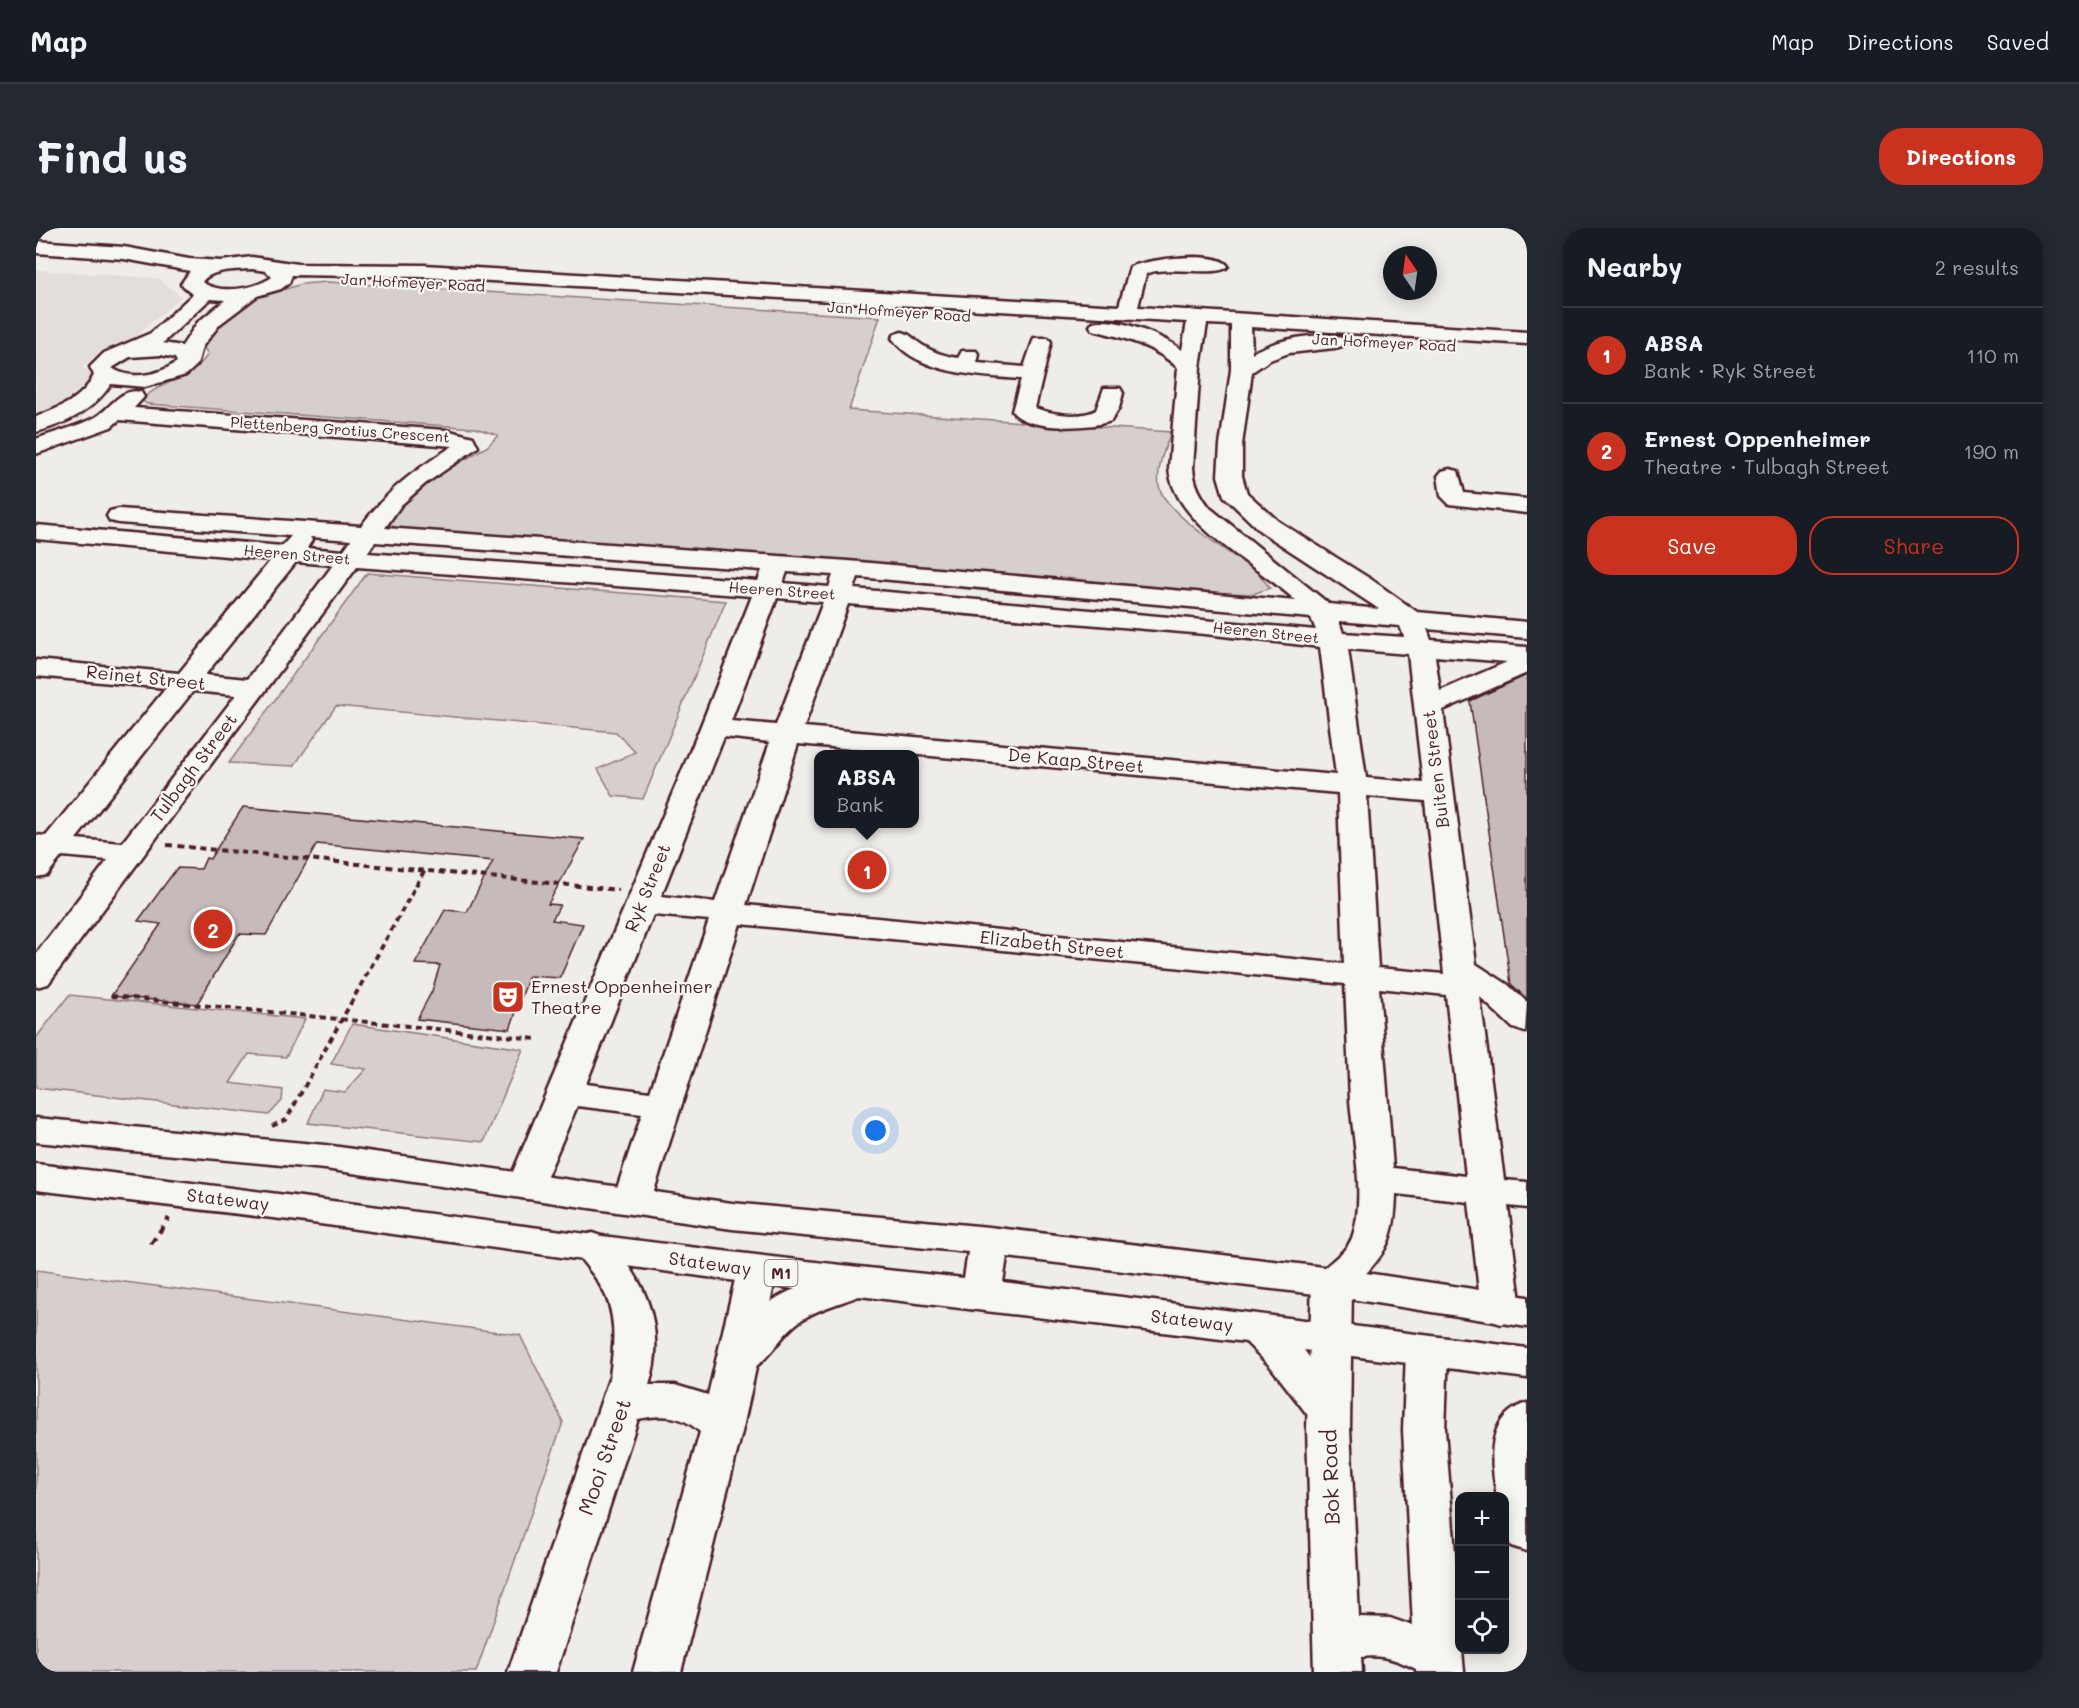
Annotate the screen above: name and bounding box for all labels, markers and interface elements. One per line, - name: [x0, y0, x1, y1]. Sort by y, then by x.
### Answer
- text: Map: [30, 23, 87, 59]
- text: Map: [1771, 28, 1814, 55]
- text: Directions: [1847, 28, 1954, 55]
- text: Saved: [1987, 28, 2049, 55]
- button: Directions: [1879, 128, 2043, 185]
- text: Find us: [36, 129, 188, 184]
- north arrow: [1383, 246, 1437, 300]
- text: Nearby: [1587, 250, 1682, 284]
- text: 2 results: [1935, 254, 2019, 280]
- street label: Jan Hofmeyer Road: [341, 268, 486, 296]
- street label: Jan Hofmeyer Road: [826, 296, 972, 326]
- street label: Jan Hofmeyer Road: [1312, 328, 1457, 356]
- text: ABSA: [1644, 328, 1703, 357]
- text: 1: [1602, 342, 1611, 368]
- text: 110 m: [1966, 342, 2019, 368]
- text: Bank · Ryk Street: [1644, 357, 1816, 383]
- street label: Plettenberg Grotius Crescent: [230, 411, 450, 447]
- text: Ernest Oppenheimer: [1644, 424, 1871, 453]
- text: 2: [1601, 438, 1612, 464]
- text: 190 m: [1964, 438, 2019, 464]
- text: Theatre · Tulbagh Street: [1644, 453, 1889, 479]
- button: Save: [1587, 516, 1797, 575]
- button: Share: [1809, 516, 2019, 575]
- street label: Heeren Street: [243, 539, 351, 569]
- street label: Heeren Street: [728, 576, 836, 604]
- street label: Heeren Street: [1212, 616, 1320, 648]
- street label: Reinet Street: [85, 659, 207, 695]
- street label: Tulbagh Street: [144, 708, 242, 827]
- street label: Buiten Street: [1416, 709, 1454, 829]
- street label: De Kaap Street: [1007, 742, 1145, 778]
- popup: [814, 750, 919, 828]
- text: ABSA: [837, 762, 896, 791]
- text: Bank: [837, 791, 883, 817]
- street label: Ryk Street: [618, 840, 676, 935]
- pin: 1: [848, 848, 886, 892]
- pin: 2: [194, 906, 232, 952]
- street label: Elizabeth Street: [979, 924, 1126, 964]
- place label: Ernest Oppenheimer Theatre: [531, 974, 713, 1019]
- theatre icon: Ernest Oppenheimer Theatre: [490, 979, 526, 1015]
- your location: [861, 1116, 890, 1145]
- street label: Stateway: [186, 1182, 271, 1216]
- street label: Stateway: [667, 1245, 753, 1281]
- road number: M1: [764, 1260, 798, 1286]
- street label: Stateway: [1150, 1303, 1235, 1337]
- street label: Mooi Street: [571, 1395, 636, 1518]
- street label: Bok Road: [1314, 1429, 1345, 1525]
- map controls: [1455, 1492, 1509, 1654]
- button: +: [1455, 1492, 1509, 1546]
- button: −: [1455, 1546, 1509, 1600]
- button: locate: [1455, 1600, 1509, 1654]

